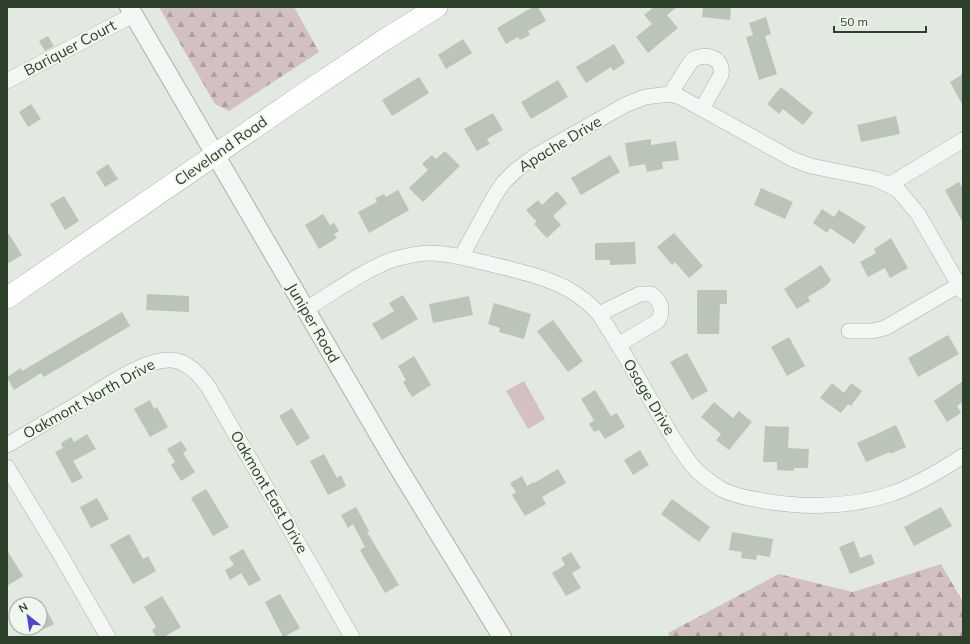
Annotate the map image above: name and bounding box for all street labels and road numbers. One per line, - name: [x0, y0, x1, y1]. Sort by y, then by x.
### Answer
- street label: Bariquer Court: [21, 15, 119, 80]
- street label: Apache Drive: [515, 111, 605, 176]
- street label: Cleveland Road: [171, 112, 271, 190]
- street label: Juniper Road: [283, 279, 344, 366]
- street label: Oakmont North Drive: [20, 354, 158, 443]
- street label: Osage Drive: [619, 355, 680, 438]
- street label: Oakmont East Drive: [227, 427, 312, 556]

